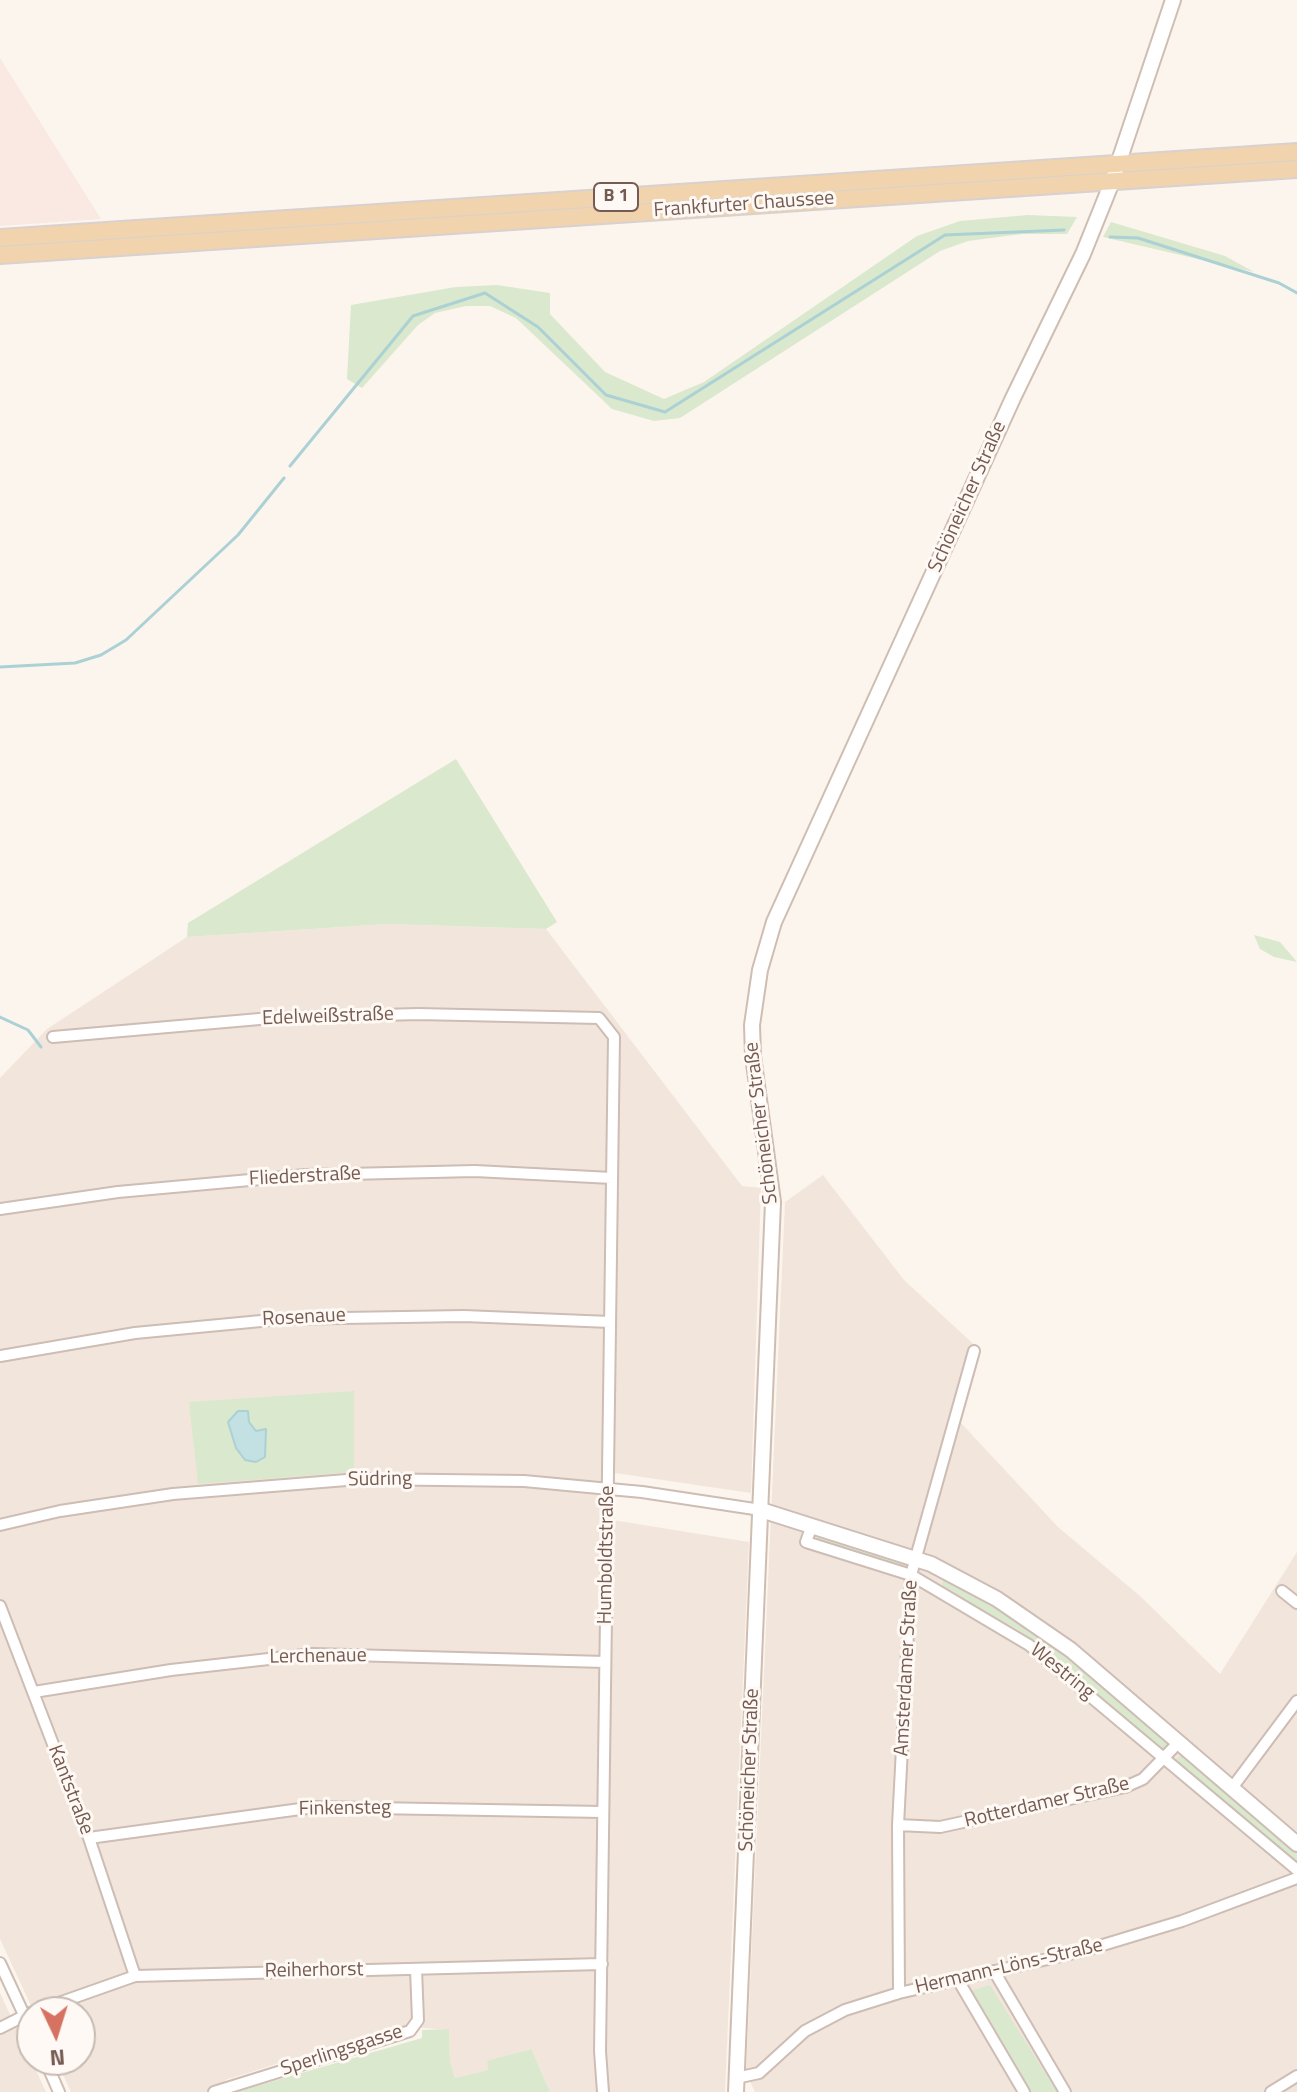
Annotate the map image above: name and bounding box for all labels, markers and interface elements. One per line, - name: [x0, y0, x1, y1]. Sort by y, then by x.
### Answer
- road number: B 1: [594, 183, 638, 211]
- street label: Frankfurter Chaussee: [653, 187, 835, 223]
- street label: Schöneicher Straße: [924, 418, 1012, 576]
- street label: Edelweißstraße: [262, 1003, 394, 1031]
- street label: Schöneicher Straße: [740, 1041, 784, 1205]
- street label: Fliederstraße: [248, 1162, 362, 1192]
- street label: Rosenaue: [262, 1304, 346, 1332]
- street label: Südring: [348, 1467, 412, 1493]
- street label: Humboldtstraße: [594, 1485, 620, 1625]
- street label: Amsterdamer Straße: [890, 1579, 924, 1757]
- street label: Westring: [1025, 1639, 1099, 1705]
- street label: Lerchenaue: [269, 1644, 367, 1670]
- street label: Schöneicher Straße: [735, 1688, 765, 1852]
- street label: Kantstraße: [42, 1742, 98, 1838]
- street label: Rotterdamer Straße: [962, 1772, 1132, 1834]
- street label: Finkensteg: [299, 1796, 391, 1822]
- street label: Hermann-Löns-Straße: [913, 1934, 1105, 2000]
- street label: Reiherhorst: [264, 1958, 364, 1984]
- north arrow: [16, 1996, 96, 2076]
- street label: Sperlingsgasse: [278, 2020, 406, 2082]
- text: N: [49, 2040, 66, 2075]

